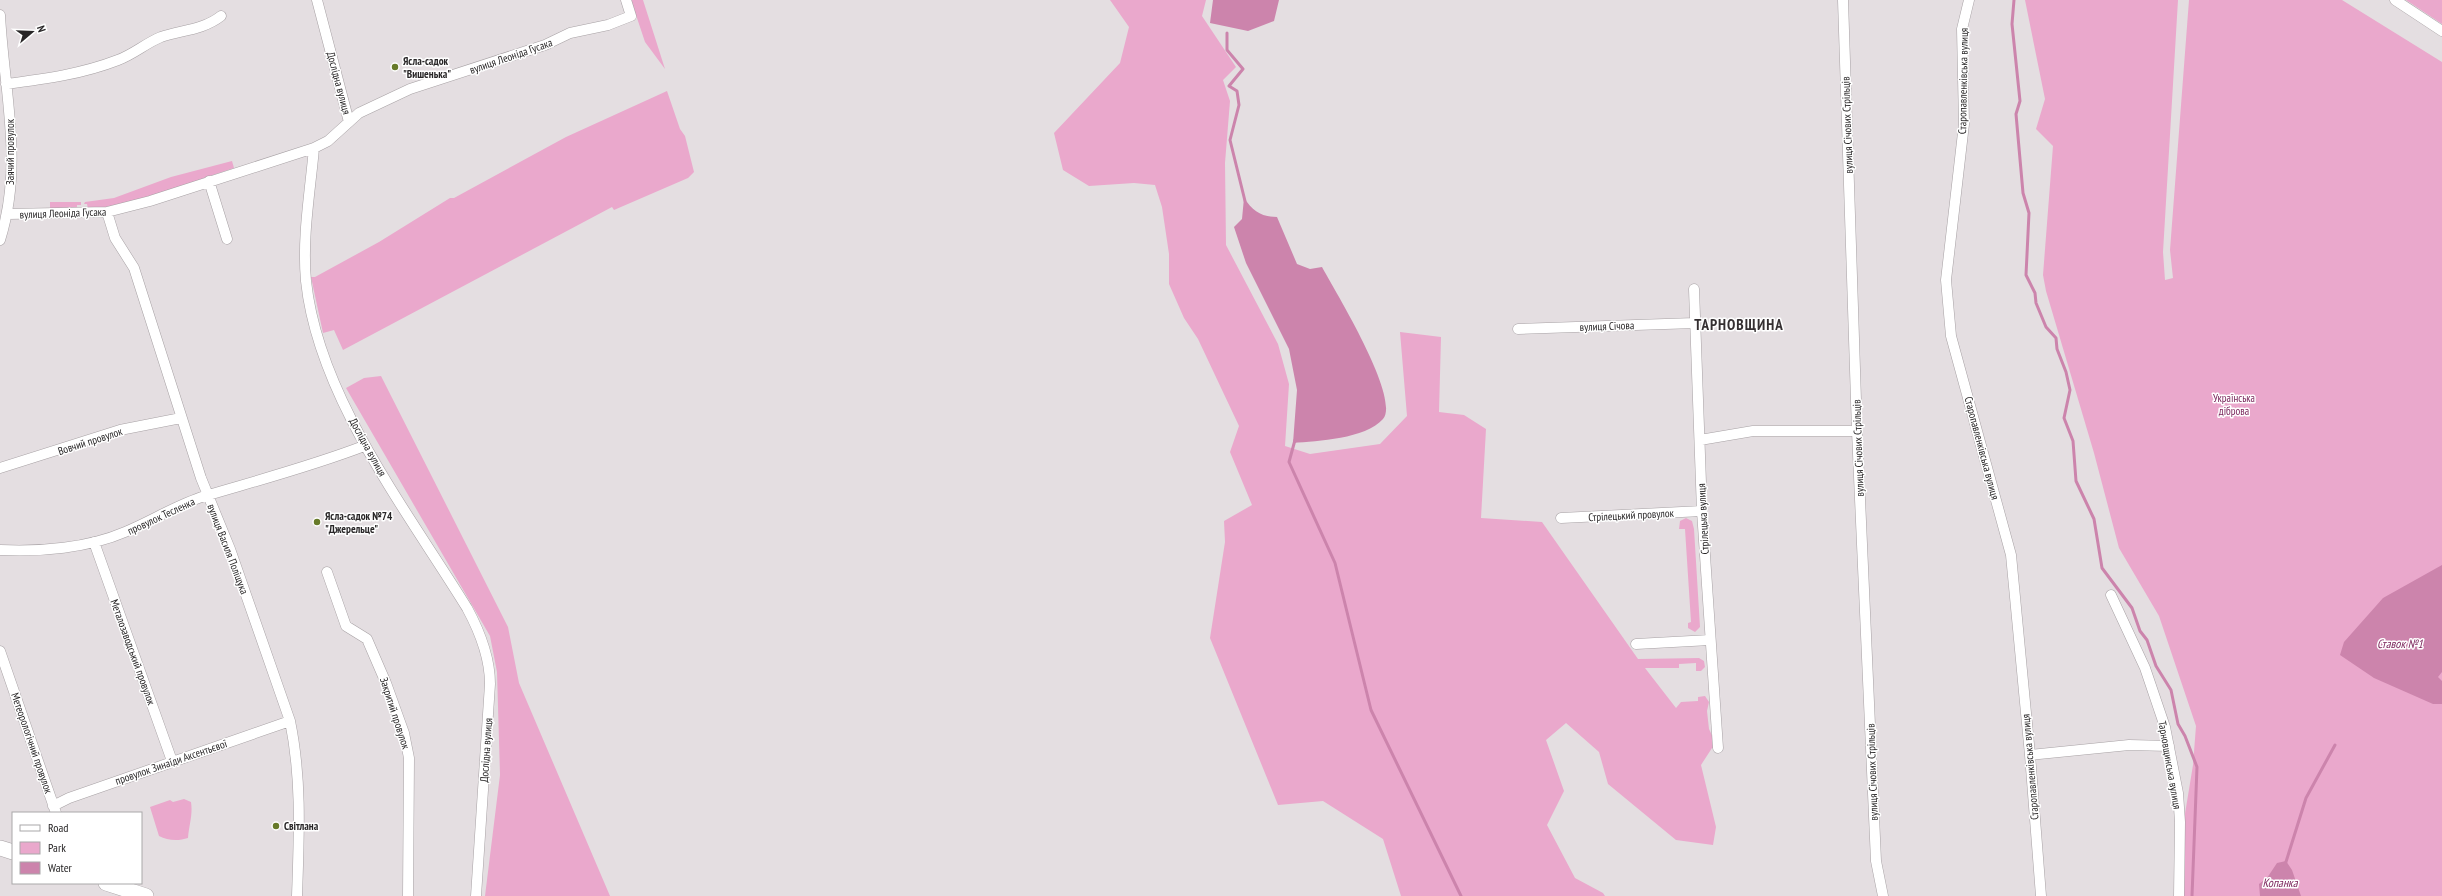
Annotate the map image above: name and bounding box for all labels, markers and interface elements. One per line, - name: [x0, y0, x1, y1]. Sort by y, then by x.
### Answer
- north arrow: [12, 12, 52, 52]
- text: N: [34, 24, 49, 34]
- street label: Старопавленківська вулиця: [1955, 28, 1971, 134]
- street label: вулиця Леоніда Гусака: [468, 35, 554, 77]
- street label: Дослідна вулиця: [324, 50, 354, 116]
- place label: Ясла-садок "Вишенька": [403, 54, 451, 81]
- marker: Ясла-садок "Вишенька": [390, 62, 400, 72]
- street label: вулиця Січових Стрільців: [1838, 76, 1856, 174]
- street label: Заячий провулок: [3, 118, 17, 185]
- street label: вулиця Леоніда Гусака: [19, 204, 107, 222]
- district label: ТАРНОВЩИНА: [1694, 315, 1784, 334]
- street label: вулиця Січова: [1579, 318, 1635, 334]
- park label: Українська діброва: [2213, 391, 2255, 418]
- street label: Старопавленківська вулиця: [1961, 395, 2003, 501]
- street label: вулиця Січових Стрільців: [1849, 399, 1867, 497]
- street label: Дослідна вулиця: [346, 415, 390, 479]
- street label: Вовчий провулок: [56, 424, 125, 458]
- street label: Стрілецька вулиця: [1694, 483, 1712, 555]
- street label: провулок Тесленка: [125, 494, 197, 538]
- street label: вулиця Василя Поліщука: [204, 502, 252, 596]
- street label: Стрілецький провулок: [1588, 506, 1675, 524]
- place label: Ясла-садок №74 "Джерельце": [325, 509, 393, 536]
- marker: Ясла-садок №74 "Джерельце": [312, 517, 322, 527]
- street label: Металозаводський провулок: [107, 597, 159, 707]
- water label: Ставок №1: [2377, 636, 2424, 651]
- street label: Закритий провулок: [377, 675, 413, 751]
- street label: Метеорологічний провулок: [8, 691, 56, 796]
- street label: Старопавленківська вулиця: [2018, 713, 2042, 821]
- street label: Дослідна вулиця: [477, 717, 495, 783]
- street label: Тарновщинська вулиця: [2155, 720, 2185, 810]
- street label: вулиця Січових Стрільців: [1863, 723, 1881, 821]
- street label: провулок Зинаїди Аксентьєвої: [113, 736, 229, 788]
- legend: [12, 812, 142, 884]
- place label: Світлана: [284, 819, 319, 833]
- text: Road: [48, 820, 68, 835]
- marker: Світлана: [271, 821, 281, 831]
- text: Park: [48, 840, 66, 855]
- text: Water: [48, 860, 73, 875]
- water label: Копанка: [2262, 875, 2299, 890]

